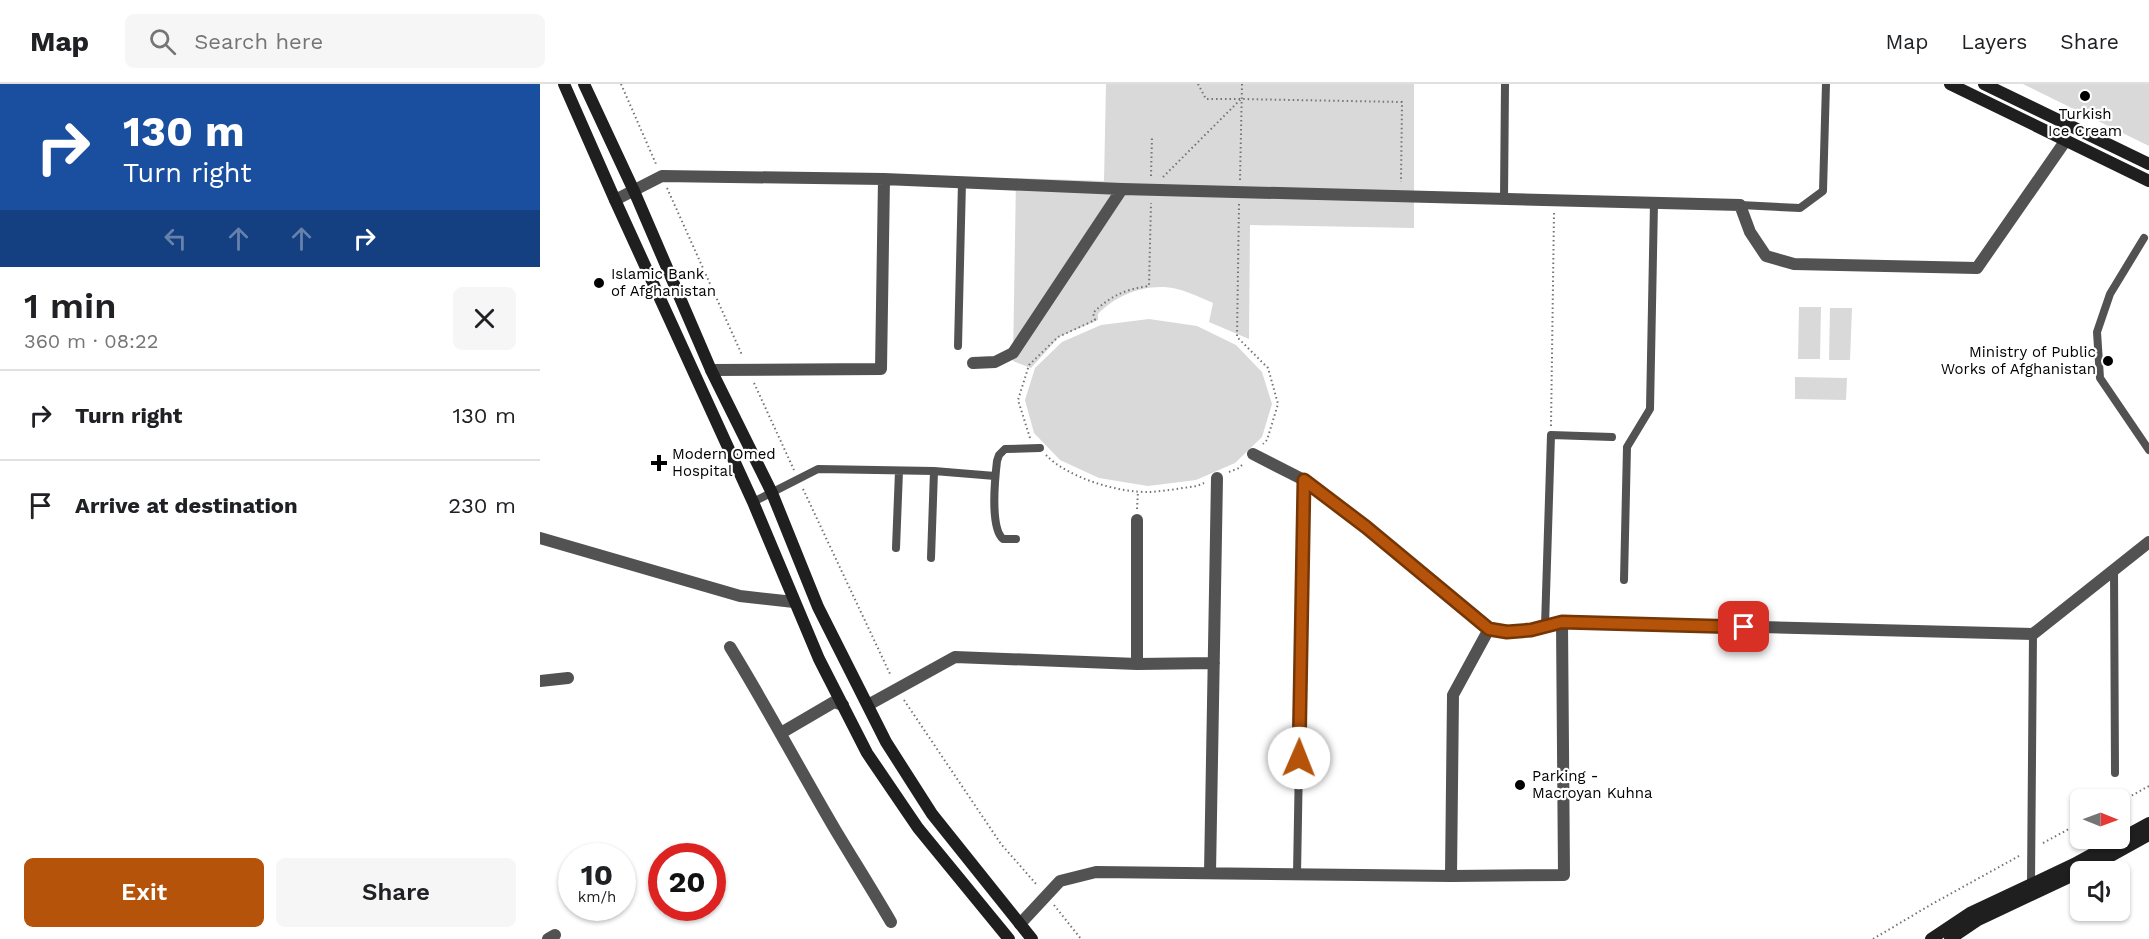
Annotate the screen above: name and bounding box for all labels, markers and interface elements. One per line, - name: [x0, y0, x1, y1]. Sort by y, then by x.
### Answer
- search box: [125, 14, 545, 68]
- text: Map: [30, 25, 89, 58]
- icon: search: [146, 25, 179, 58]
- text: Search here: [194, 29, 323, 54]
- text: Map: [1885, 29, 1928, 54]
- text: Layers: [1961, 29, 2027, 54]
- text: Share: [2060, 29, 2119, 54]
- marker: Turkish Ice Cream: [2078, 89, 2092, 103]
- place label: Turkish Ice Cream: [2048, 105, 2122, 140]
- text: 130 m: [123, 107, 245, 156]
- icon: right: [24, 108, 102, 186]
- text: Turn right: [123, 157, 252, 189]
- icon: left: [159, 222, 192, 255]
- icon: ahead: [222, 222, 255, 255]
- icon: ahead: [285, 222, 318, 255]
- icon: right: [348, 222, 381, 255]
- place label: Islamic Bank of Afghanistan: [611, 265, 716, 300]
- marker: Islamic Bank of Afghanistan: [592, 276, 606, 290]
- text: 1 min: [24, 285, 116, 327]
- button: close: [453, 287, 516, 350]
- text: 360 m · 08:22: [24, 329, 158, 353]
- place label: Ministry of Public Works of Afghanistan: [1941, 343, 2096, 378]
- marker: Ministry of Public Works of Afghanistan: [2101, 354, 2115, 368]
- icon: right: [24, 399, 57, 432]
- text: Turn right: [75, 403, 182, 428]
- text: 130 m: [452, 403, 516, 428]
- place label: Modern Omed Hospital: [672, 445, 776, 480]
- marker: Modern Omed Hospital: [650, 454, 668, 472]
- icon: arrive: [24, 489, 57, 522]
- text: Arrive at destination: [75, 493, 298, 518]
- text: 230 m: [448, 493, 516, 518]
- pin: [1718, 601, 1769, 652]
- icon: arrive: [1727, 610, 1760, 643]
- position arrow: [1267, 726, 1331, 790]
- place label: Parking - Macroyan Kuhna: [1532, 767, 1653, 802]
- marker: Parking - Macroyan Kuhna: [1513, 778, 1527, 792]
- north arrow: [2070, 789, 2130, 849]
- map controls: [2070, 789, 2130, 921]
- speed limit sign: 20: [648, 843, 726, 921]
- text: 10: [581, 857, 613, 892]
- button: Exit: [24, 858, 264, 927]
- button: Share: [276, 858, 516, 927]
- button: sound: [2070, 861, 2130, 921]
- text: km/h: [578, 888, 616, 906]

